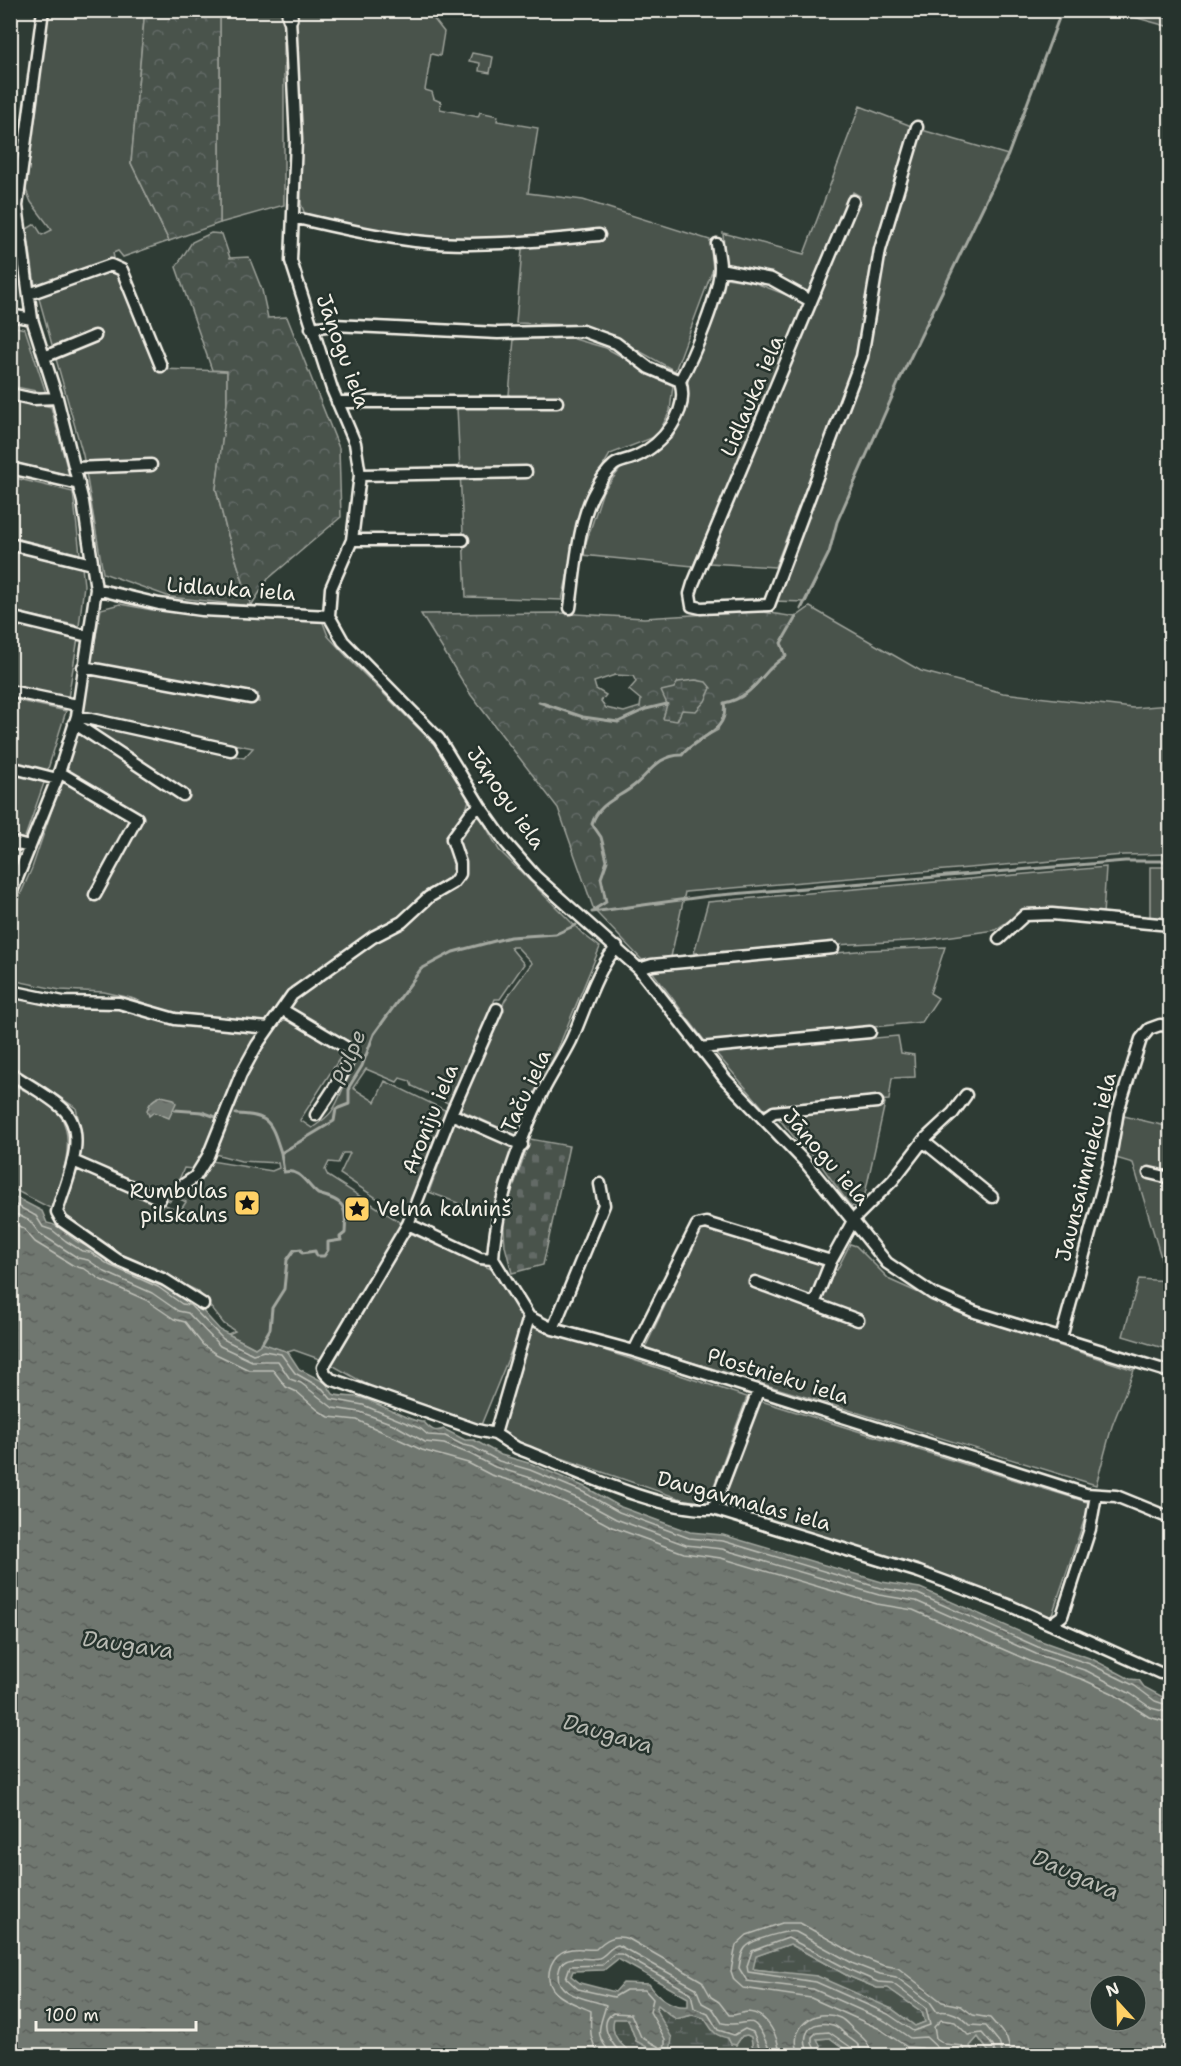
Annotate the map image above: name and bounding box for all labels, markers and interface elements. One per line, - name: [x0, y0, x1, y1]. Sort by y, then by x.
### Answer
- street label: Jāņogu iela: [308, 290, 377, 412]
- street label: Lidlauka iela: [714, 331, 790, 461]
- street label: Lidlauka iela: [166, 571, 296, 607]
- street label: Jāņogu iela: [459, 741, 552, 856]
- water label: Pulpe: [324, 1025, 373, 1089]
- street label: Taču iela: [494, 1045, 558, 1137]
- street label: Aroniju iela: [395, 1060, 465, 1178]
- street label: Jaunsaimnieku iela: [1049, 1069, 1123, 1265]
- street label: Jāņogu iela: [775, 1103, 876, 1212]
- place label: Rumbulas pilskalns: [129, 1177, 228, 1229]
- place icon: Rumbulas pilskalns: [232, 1188, 262, 1218]
- place icon: Velna kalniņš: [342, 1194, 372, 1224]
- place label: Velna kalniņš: [376, 1195, 512, 1224]
- street label: Plostnieku iela: [704, 1341, 852, 1411]
- street label: Daugavmalas iela: [654, 1464, 834, 1538]
- water label: Daugava: [80, 1624, 176, 1665]
- water label: Daugava: [559, 1707, 656, 1760]
- water label: Daugava: [1028, 1842, 1124, 1906]
- north arrow: [1088, 1973, 1148, 2033]
- text: N: [1103, 1977, 1122, 2002]
- scale bar: [36, 1994, 196, 2032]
- text: 100 m: [45, 2003, 99, 2027]

